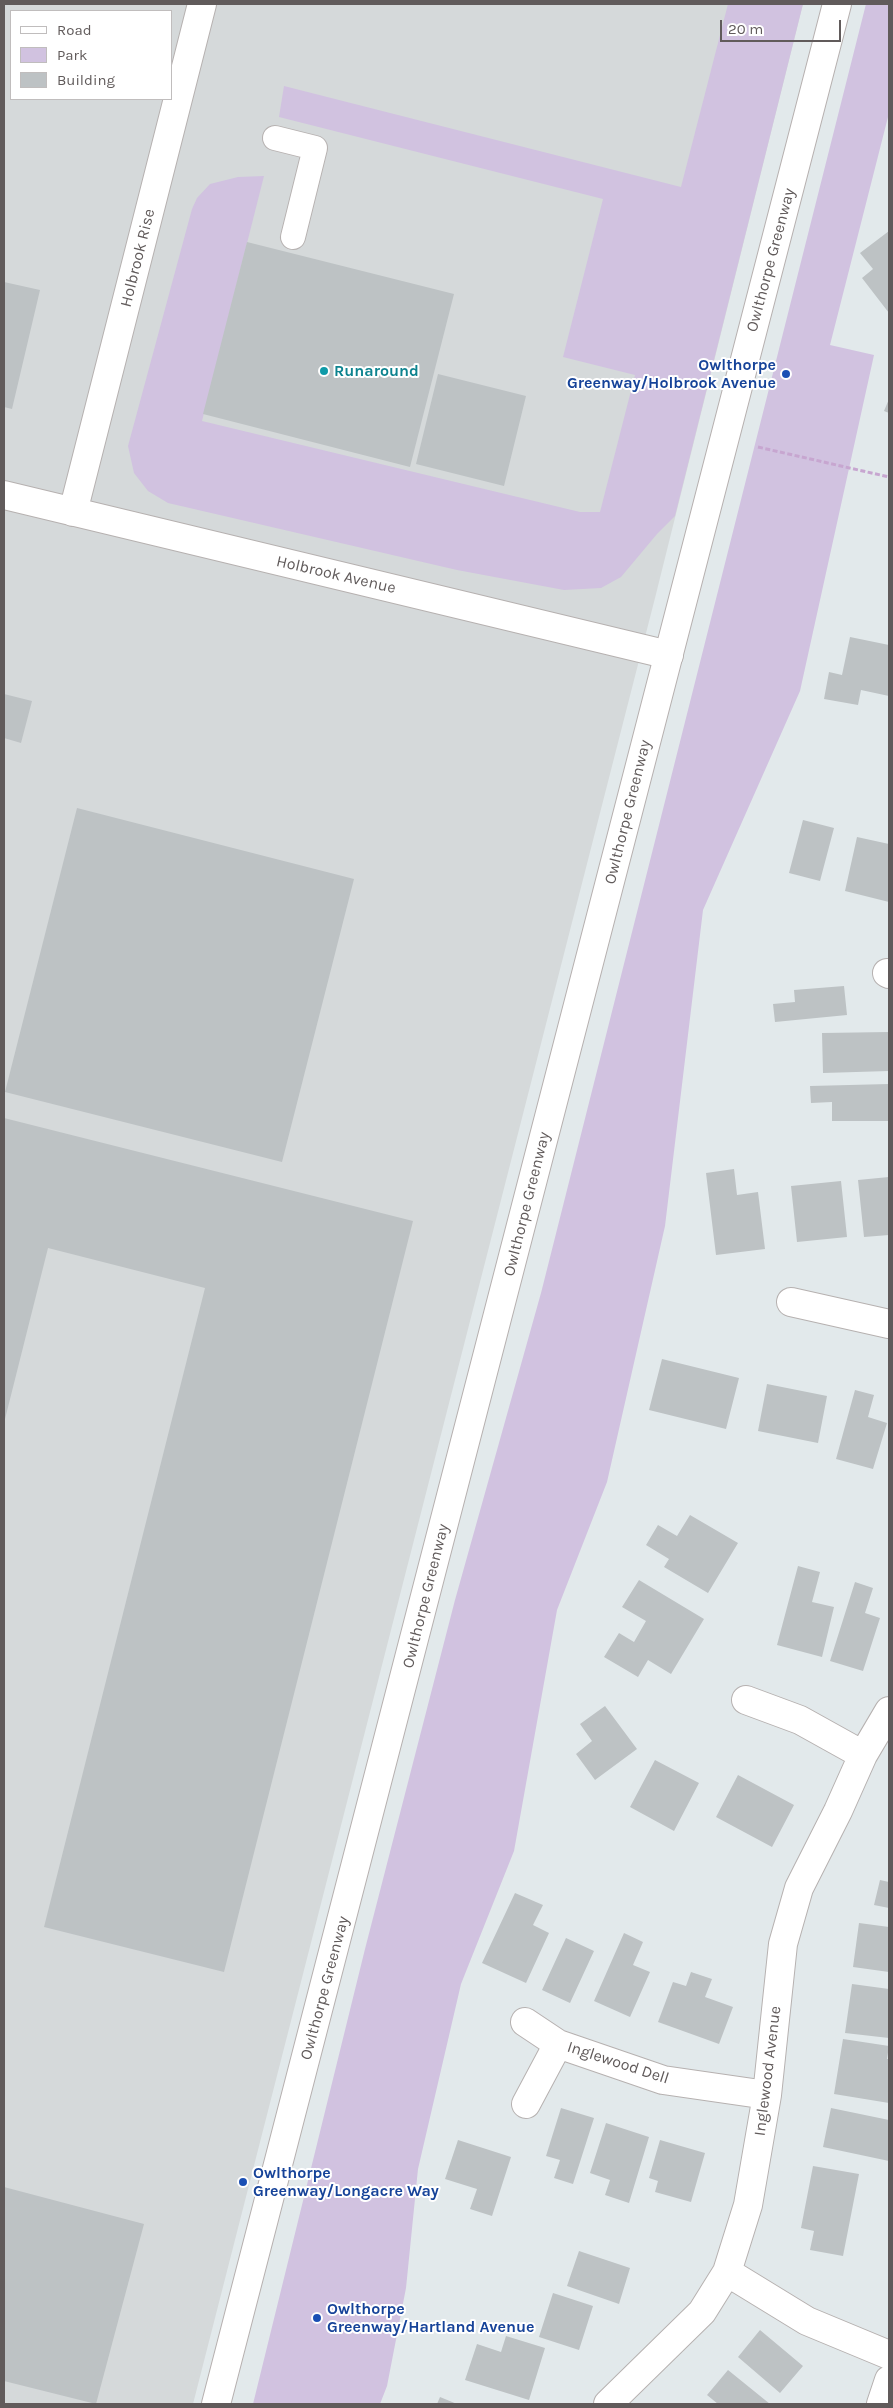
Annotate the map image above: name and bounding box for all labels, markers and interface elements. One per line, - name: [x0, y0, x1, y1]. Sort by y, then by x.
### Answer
- legend: [10, 10, 172, 100]
- scale bar: [723, 10, 844, 42]
- text: 20 m: [728, 20, 763, 38]
- text: Road: [57, 21, 92, 39]
- text: Park: [57, 46, 87, 64]
- text: Building: [57, 71, 115, 89]
- street label: Owlthorpe Greenway: [743, 186, 799, 334]
- street label: Holbrook Rise: [117, 207, 159, 309]
- place label: Owlthorpe Greenway/Holbrook Avenue: [567, 355, 776, 393]
- place label: Runaround: [334, 361, 419, 381]
- marker: Runaround: [318, 365, 330, 377]
- marker: Owlthorpe Greenway/Holbrook Avenue: [780, 368, 792, 380]
- street label: Holbrook Avenue: [274, 552, 398, 598]
- street label: Owlthorpe Greenway: [601, 738, 655, 886]
- street label: Owlthorpe Greenway: [500, 1130, 554, 1278]
- street label: Owlthorpe Greenway: [399, 1522, 453, 1670]
- street label: Owlthorpe Greenway: [297, 1914, 353, 2062]
- street label: Inglewood Avenue: [750, 2005, 786, 2137]
- street label: Inglewood Dell: [565, 2037, 671, 2089]
- place label: Owlthorpe Greenway/Longacre Way: [253, 2163, 439, 2201]
- marker: Owlthorpe Greenway/Longacre Way: [237, 2176, 249, 2188]
- place label: Owlthorpe Greenway/Hartland Avenue: [327, 2299, 534, 2337]
- marker: Owlthorpe Greenway/Hartland Avenue: [311, 2312, 323, 2324]

